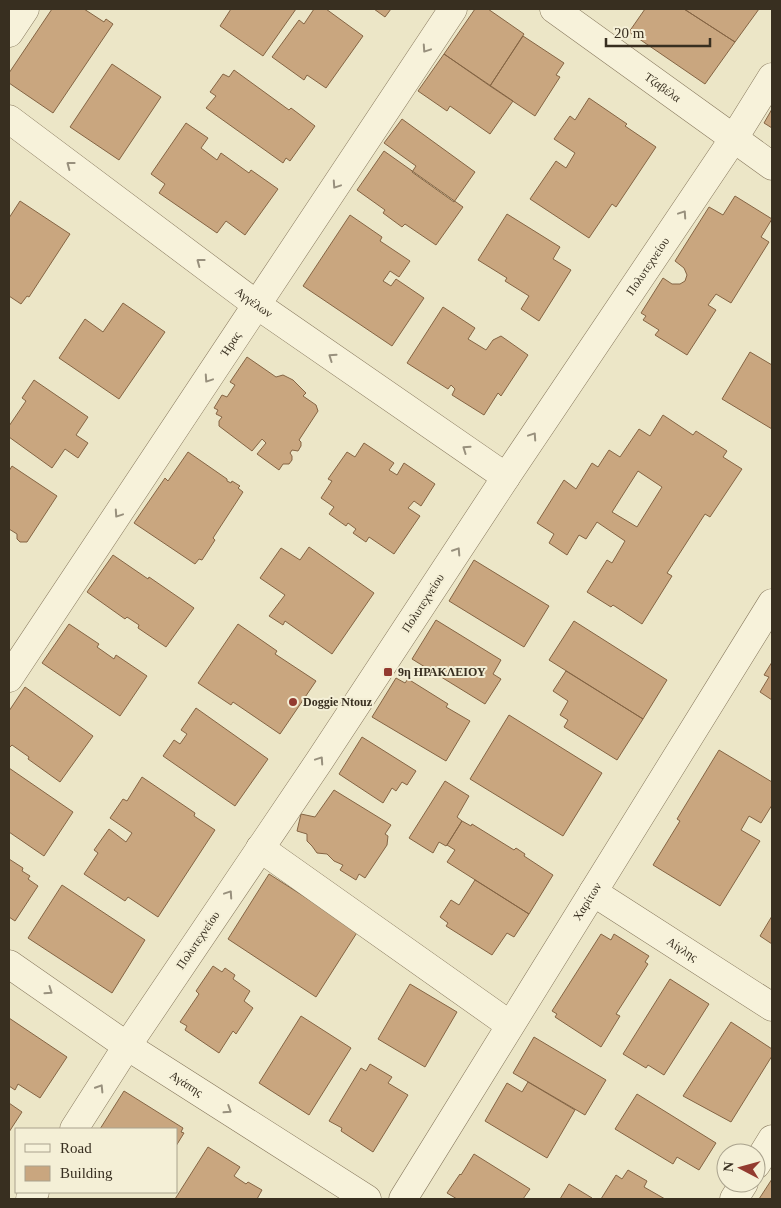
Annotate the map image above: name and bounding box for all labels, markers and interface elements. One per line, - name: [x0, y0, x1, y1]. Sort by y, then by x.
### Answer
- scale bar: [606, 15, 710, 47]
- text: 20 m: [614, 25, 645, 41]
- one-way arrow: [423, 44, 432, 53]
- street label: Τζαβέλα: [642, 70, 684, 106]
- one-way arrow: [67, 162, 76, 170]
- one-way arrow: [333, 179, 342, 189]
- one-way arrow: [676, 211, 686, 220]
- street label: Πολυτεχνείου: [623, 234, 672, 298]
- one-way arrow: [196, 259, 206, 268]
- street label: Αγγέλων: [233, 284, 276, 321]
- street label: Ήρας: [217, 329, 244, 360]
- one-way arrow: [328, 353, 337, 363]
- one-way arrow: [205, 373, 214, 382]
- one-way arrow: [527, 432, 536, 442]
- one-way arrow: [462, 446, 471, 455]
- one-way arrow: [115, 508, 124, 518]
- one-way arrow: [451, 547, 460, 556]
- street label: Πολυτεχνείου: [399, 571, 447, 635]
- place label: 9η ΗΡΑΚΛΕΙΟΥ: [398, 665, 486, 679]
- marker: 9η ΗΡΑΚΛΕΙΟΥ: [382, 666, 394, 678]
- place label: Doggie Ntouz: [303, 695, 373, 709]
- marker: Doggie Ntouz: [287, 696, 299, 708]
- one-way arrow: [314, 756, 323, 765]
- street label: Χαρίτων: [570, 879, 605, 923]
- one-way arrow: [223, 891, 232, 900]
- street label: Πολυτεχνείου: [173, 908, 223, 972]
- street label: Αίγλης: [664, 934, 700, 964]
- one-way arrow: [43, 985, 53, 994]
- street label: Αγάπης: [167, 1068, 206, 1100]
- one-way arrow: [94, 1084, 104, 1093]
- one-way arrow: [222, 1104, 231, 1114]
- legend: [15, 1128, 178, 1193]
- text: Road: [60, 1140, 92, 1156]
- north arrow: [716, 1143, 766, 1193]
- text: N: [721, 1161, 737, 1173]
- text: Building: [60, 1165, 113, 1181]

